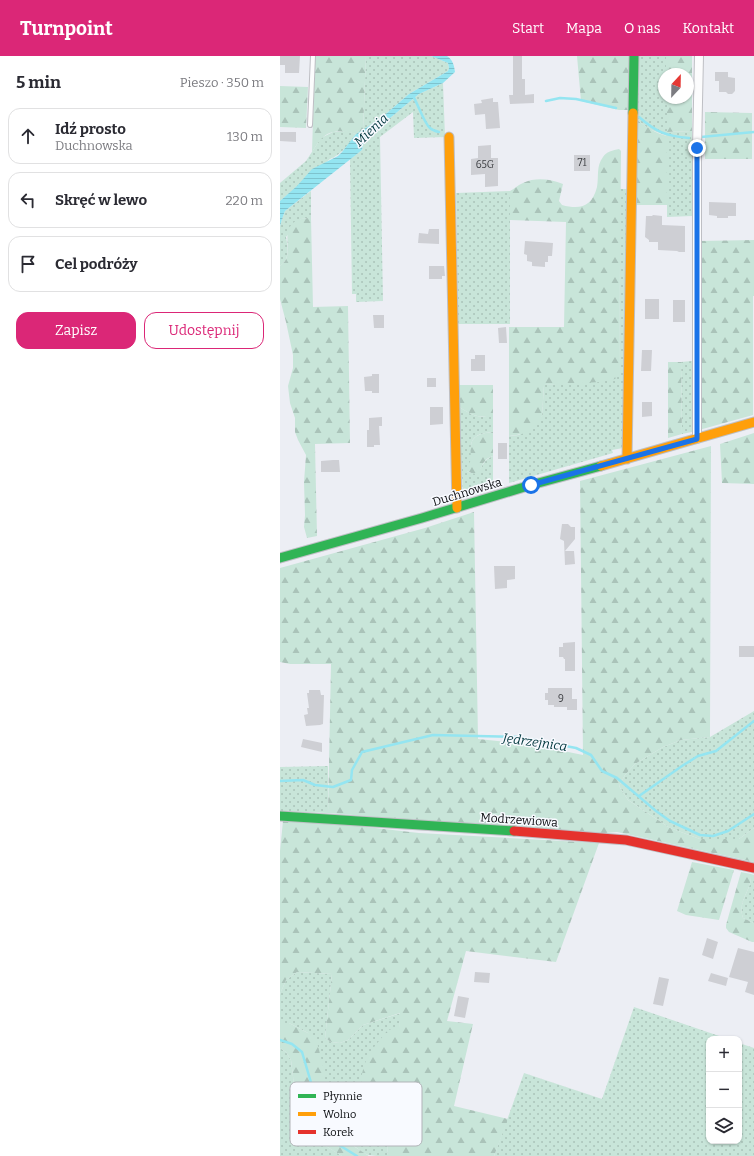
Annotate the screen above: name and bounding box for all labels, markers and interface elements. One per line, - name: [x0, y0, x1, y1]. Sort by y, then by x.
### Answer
- text: Turnpoint: [20, 17, 113, 40]
- text: Start: [512, 20, 544, 37]
- text: Mapa: [566, 20, 602, 37]
- text: O nas: [624, 20, 660, 37]
- text: Kontakt: [682, 20, 734, 37]
- north arrow: [658, 68, 694, 104]
- text: 5 min: [16, 72, 61, 93]
- text: Pieszo · 350 m: [180, 75, 264, 90]
- water label: Mienia: [351, 111, 391, 149]
- text: Idź prosto: [55, 120, 126, 138]
- icon: ahead: [17, 125, 39, 147]
- text: 130 m: [227, 129, 263, 144]
- text: Duchnowska: [55, 138, 133, 153]
- route end: [688, 139, 706, 157]
- house number: 71: [577, 157, 587, 169]
- house number: 65G: [476, 159, 495, 171]
- icon: left: [17, 189, 39, 211]
- text: Skręć w lewo: [55, 191, 147, 209]
- text: 220 m: [226, 193, 263, 208]
- icon: arrive: [17, 253, 39, 275]
- text: Cel podróży: [55, 255, 138, 273]
- button: Zapisz: [16, 312, 136, 349]
- button: Udostępnij: [144, 312, 264, 349]
- street label: Duchnowska: [431, 475, 504, 509]
- route start: [522, 476, 540, 494]
- house number: 9: [558, 693, 564, 705]
- water label: Jędrzejnica: [501, 730, 568, 754]
- street label: Modrzewiowa: [480, 810, 559, 830]
- map controls: [706, 1036, 742, 1144]
- button: +: [706, 1036, 742, 1072]
- button: −: [706, 1072, 742, 1108]
- legend: [290, 1082, 422, 1146]
- text: Płynnie: [323, 1090, 362, 1103]
- text: Wolno: [323, 1108, 356, 1121]
- button: layers: [706, 1108, 742, 1144]
- text: Korek: [323, 1126, 354, 1139]

